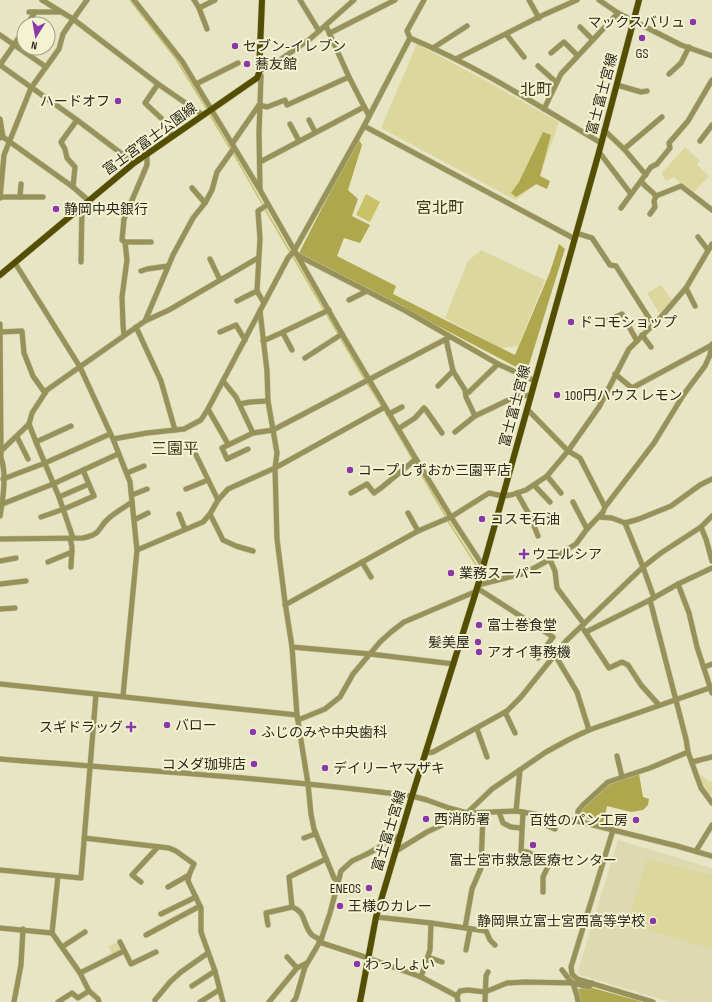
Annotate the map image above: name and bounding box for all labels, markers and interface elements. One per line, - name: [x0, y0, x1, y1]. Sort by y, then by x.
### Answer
- place label: マックスバリュ: [587, 14, 685, 31]
- north arrow: [16, 16, 56, 56]
- marker: マックスバリュ: [688, 17, 698, 27]
- marker: GS: [637, 33, 647, 43]
- text: N: [30, 38, 38, 52]
- place label: セブン-イレブン: [243, 38, 346, 55]
- marker: セブン-イレブン: [230, 41, 240, 51]
- place label: GS: [636, 45, 648, 62]
- street label: 富士富士宮線: [583, 51, 621, 137]
- place label: 蕎友館: [255, 56, 297, 73]
- marker: 蕎友館: [242, 59, 252, 69]
- district label: 北町: [520, 81, 552, 100]
- place label: ハードオフ: [40, 93, 110, 110]
- marker: ハードオフ: [113, 96, 123, 106]
- street label: 富士宮富士公園線: [100, 99, 200, 179]
- district label: 宮北町: [416, 199, 464, 218]
- place label: 静岡中央銀行: [64, 201, 148, 218]
- marker: 静岡中央銀行: [51, 204, 61, 214]
- place label: ドコモショップ: [579, 314, 677, 331]
- marker: ドコモショップ: [566, 317, 576, 327]
- street label: 富士富士宮線: [496, 363, 534, 449]
- place label: 100円ハウス レモン: [565, 387, 683, 404]
- marker: 100円ハウス レモン: [552, 390, 562, 400]
- district label: 三園平: [151, 440, 199, 459]
- place label: コープしずおか三園平店: [358, 462, 511, 479]
- marker: コープしずおか三園平店: [345, 465, 355, 475]
- place label: コスモ石油: [490, 511, 560, 528]
- marker: コスモ石油: [477, 514, 487, 524]
- place label: ウエルシア: [532, 546, 602, 563]
- marker: ウエルシア: [519, 549, 529, 559]
- place label: 業務スーパー: [459, 565, 543, 582]
- marker: 業務スーパー: [446, 568, 456, 578]
- place label: 富士巻食堂: [487, 617, 557, 634]
- marker: 富士巻食堂: [474, 620, 484, 630]
- place label: 髪美屋: [428, 634, 470, 651]
- marker: 髪美屋: [473, 637, 483, 647]
- place label: アオイ事務機: [487, 644, 571, 661]
- marker: アオイ事務機: [474, 647, 484, 657]
- place label: バロー: [175, 717, 217, 734]
- place label: スギドラッグ: [39, 719, 123, 736]
- marker: バロー: [162, 720, 172, 730]
- marker: スギドラッグ: [126, 722, 136, 732]
- place label: ふじのみや中央歯科: [261, 724, 387, 741]
- marker: ふじのみや中央歯科: [248, 727, 258, 737]
- place label: コメダ珈琲店: [162, 756, 246, 773]
- marker: コメダ珈琲店: [249, 759, 259, 769]
- place label: デイリーヤマザキ: [333, 760, 445, 777]
- marker: デイリーヤマザキ: [320, 763, 330, 773]
- street label: 富士富士宮線: [369, 788, 409, 874]
- place label: 西消防署: [434, 811, 490, 828]
- place label: 百姓のパン工房: [529, 812, 628, 829]
- marker: 西消防署: [421, 814, 431, 824]
- marker: 百姓のパン工房: [631, 815, 641, 825]
- marker: 富士宮市救急医療センター: [528, 840, 538, 850]
- place label: 富士宮市救急医療センター: [449, 852, 617, 869]
- place label: ENEOS: [330, 880, 361, 897]
- marker: ENEOS: [364, 883, 374, 893]
- place label: 王様のカレー: [348, 898, 432, 915]
- marker: 王様のカレー: [335, 901, 345, 911]
- place label: 静岡県立富士宮西高等学校: [477, 913, 645, 930]
- marker: 静岡県立富士宮西高等学校: [648, 916, 658, 926]
- place label: わっしょい: [365, 956, 435, 973]
- marker: わっしょい: [352, 959, 362, 969]

